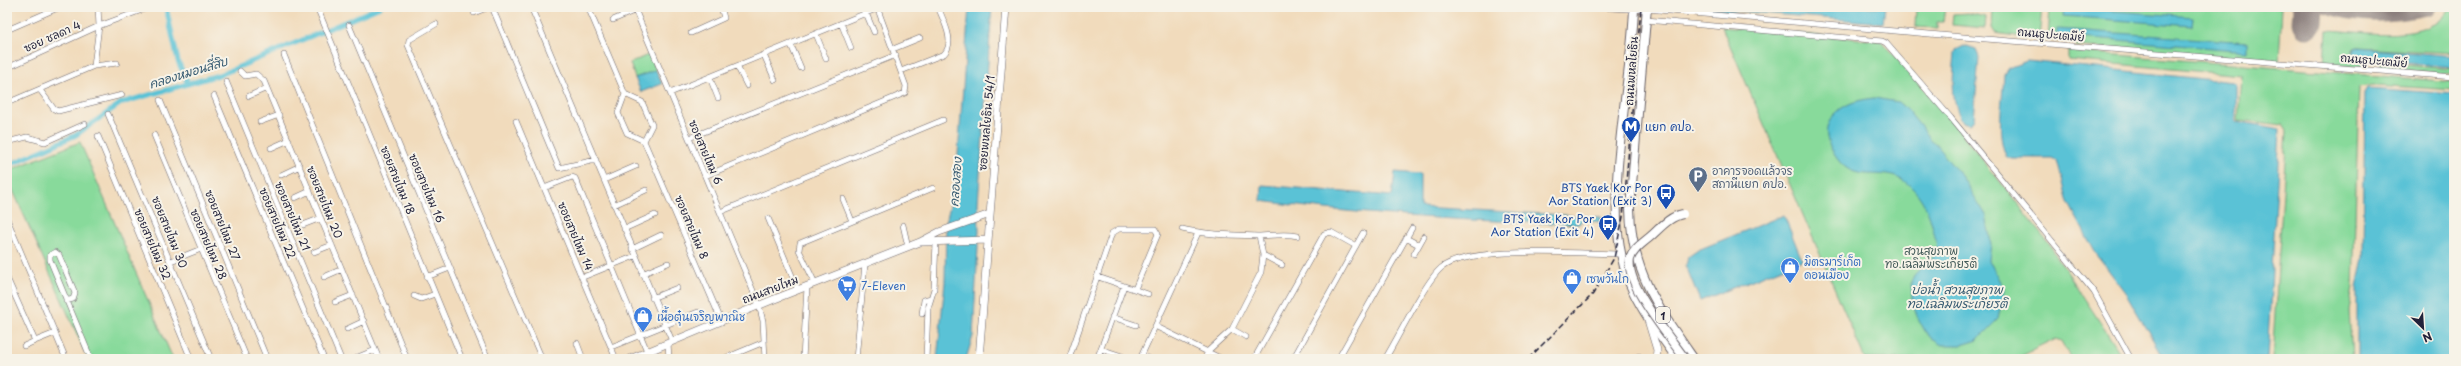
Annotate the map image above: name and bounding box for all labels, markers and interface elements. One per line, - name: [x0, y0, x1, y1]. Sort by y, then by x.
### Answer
- street label: ซอย ชลดา 4: [21, 16, 83, 56]
- street label: ถนนธูปะเตมีย์: [2017, 23, 2085, 46]
- street label: ถนนพหลโยธิน: [1620, 35, 1642, 106]
- street label: ถนนธูปะเตมีย์: [2340, 49, 2408, 72]
- water label: คลองหมอนสี่สิบ: [146, 50, 230, 92]
- street label: ซอยพหลโยธิน 54/1: [973, 74, 999, 171]
- metro station icon: แยก คปอ.: [1620, 115, 1642, 143]
- street label: ซอยสายไหม 6: [685, 117, 727, 187]
- place label: แยก คปอ.: [1645, 118, 1694, 135]
- street label: ซอยสายไหม 18: [376, 143, 420, 217]
- street label: ซอยสายไหม 16: [405, 151, 449, 225]
- water label: คลองสอง: [944, 156, 966, 207]
- place label: อาคารจอดแล้วจร สถานีแยก คปอ.: [1712, 162, 1793, 192]
- street label: ซอยสายไหม 20: [303, 163, 347, 241]
- parking icon: อาคารจอดแล้วจร สถานีแยก คปอ.: [1687, 165, 1709, 193]
- street label: ซอยสายไหม 21: [271, 179, 315, 253]
- place label: BTS Yaek Kor Por Aor Station (Exit 3): [1548, 179, 1653, 209]
- bus stop icon: BTS Yaek Kor Por Aor Station (Exit 3): [1655, 182, 1677, 210]
- street label: ซอยสายไหม 22: [255, 185, 301, 261]
- street label: ซอยสายไหม 27: [201, 187, 245, 263]
- street label: ซอยสายไหม 8: [671, 192, 713, 262]
- street label: ซอยสายไหม 30: [148, 193, 192, 271]
- street label: ซอยสายไหม 14: [554, 199, 598, 273]
- street label: ซอยสายไหม 32: [130, 206, 176, 282]
- street label: ซอยสายไหม 28: [186, 206, 232, 282]
- place label: BTS Yaek Kor Por Aor Station (Exit 4): [1491, 210, 1595, 240]
- bus stop icon: BTS Yaek Kor Por Aor Station (Exit 4): [1597, 213, 1619, 241]
- park label: สวนสุขภาพ ทอ.เฉลิมพระเกียรติ: [1885, 242, 1977, 272]
- place label: มิตรมาร์เก็ต ดอนเมือง: [1804, 253, 1861, 283]
- shop icon: มิตรมาร์เก็ต ดอนเมือง: [1779, 256, 1801, 284]
- shop icon: เซพวันโก: [1561, 267, 1583, 295]
- street label: ถนนสายไหม: [739, 270, 801, 308]
- place label: เซพวันโก: [1586, 270, 1629, 287]
- supermarket icon: 7-Eleven: [836, 274, 858, 302]
- place label: 7-Eleven: [861, 277, 906, 294]
- water label: บ่อน้ำ สวนสุขภาพ ทอ.เฉลิมพระเกียรติ: [1907, 279, 2010, 312]
- shop icon: เนื้อตุ๋นเจริญพาณิช: [632, 305, 654, 333]
- place label: เนื้อตุ๋นเจริญพาณิช: [657, 306, 746, 326]
- road number: 1: [1656, 307, 1670, 323]
- north arrow: [2403, 308, 2443, 348]
- text: N: [2420, 328, 2435, 347]

